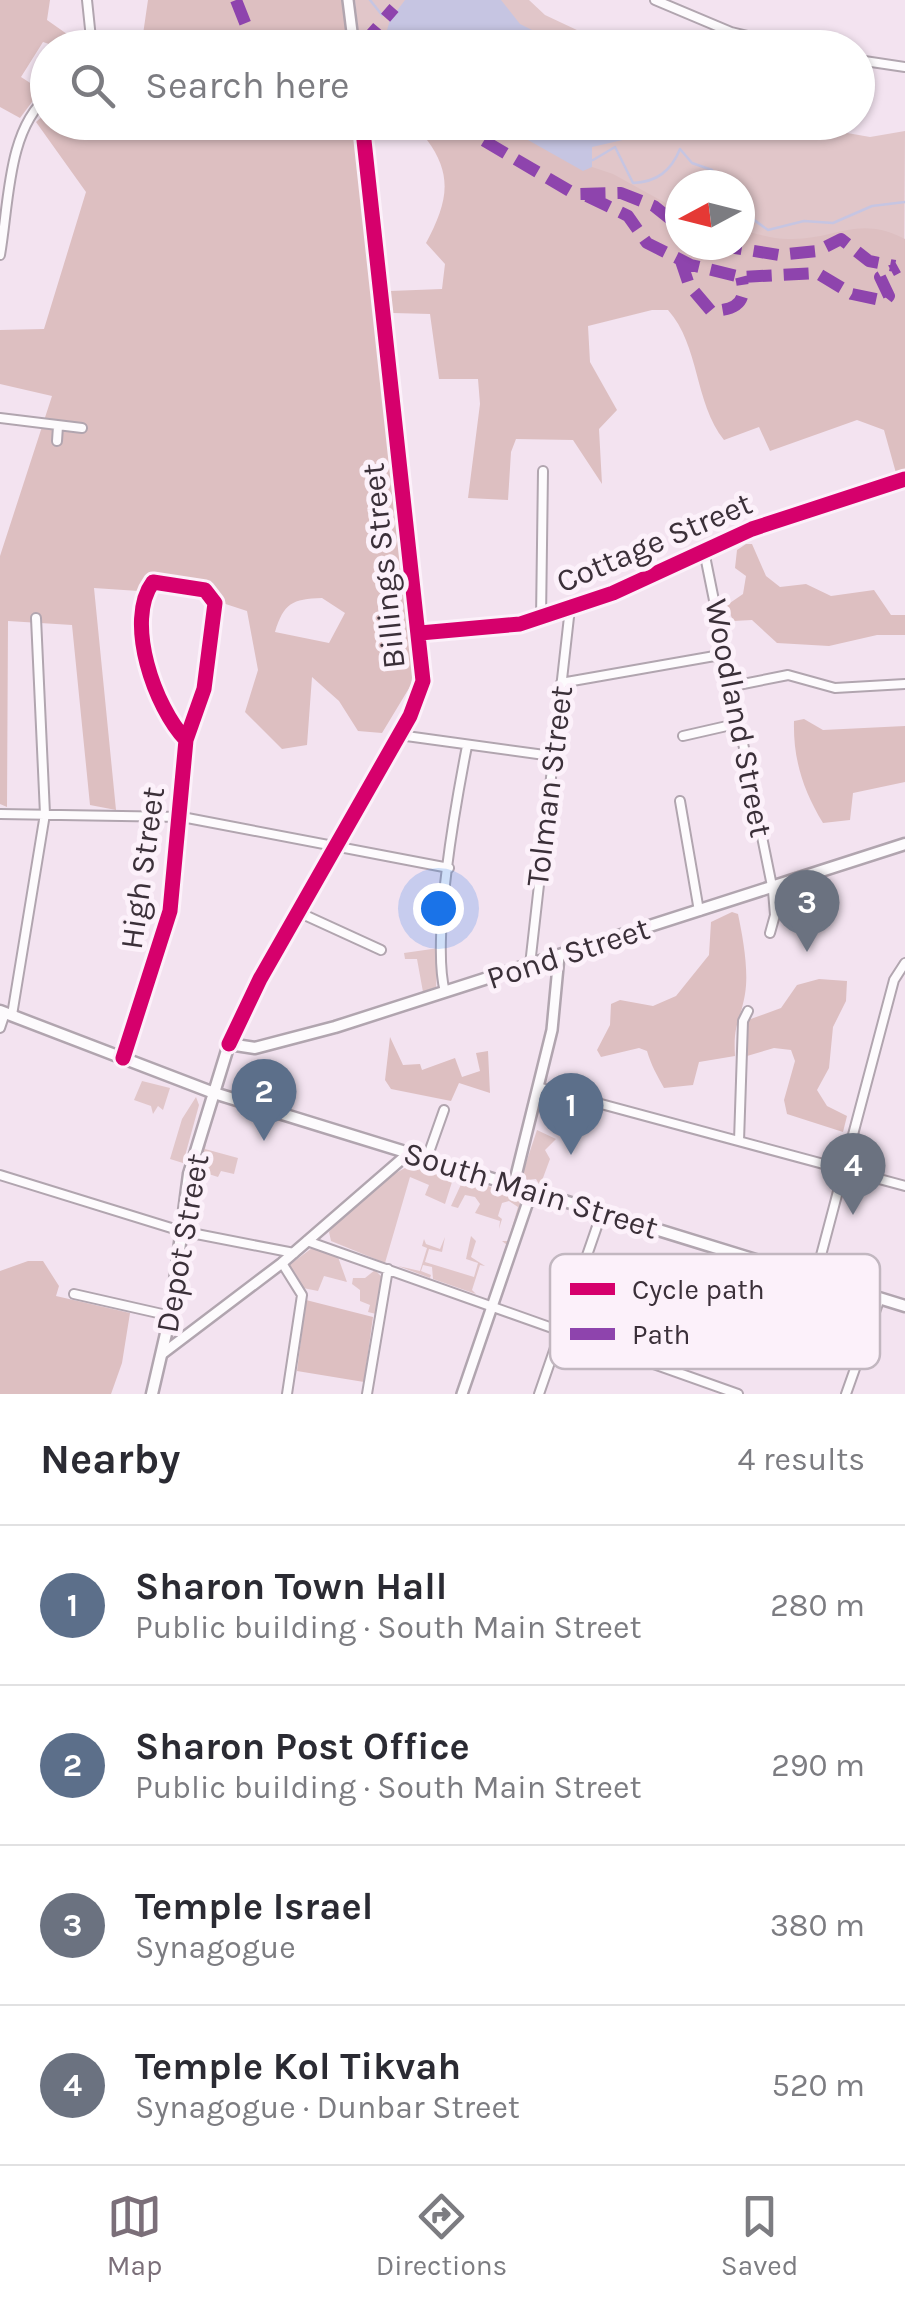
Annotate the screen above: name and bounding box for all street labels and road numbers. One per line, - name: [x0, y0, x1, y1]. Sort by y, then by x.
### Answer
- street label: Billings Street: [354, 461, 413, 671]
- street label: Cottage Street: [551, 485, 757, 600]
- street label: Woodland Street: [697, 596, 780, 840]
- street label: Tolman Street: [519, 683, 580, 889]
- street label: High Street: [113, 784, 172, 952]
- street label: Pond Street: [482, 910, 654, 997]
- street label: South Main Street: [399, 1134, 663, 1247]
- street label: Depot Street: [149, 1151, 216, 1336]

